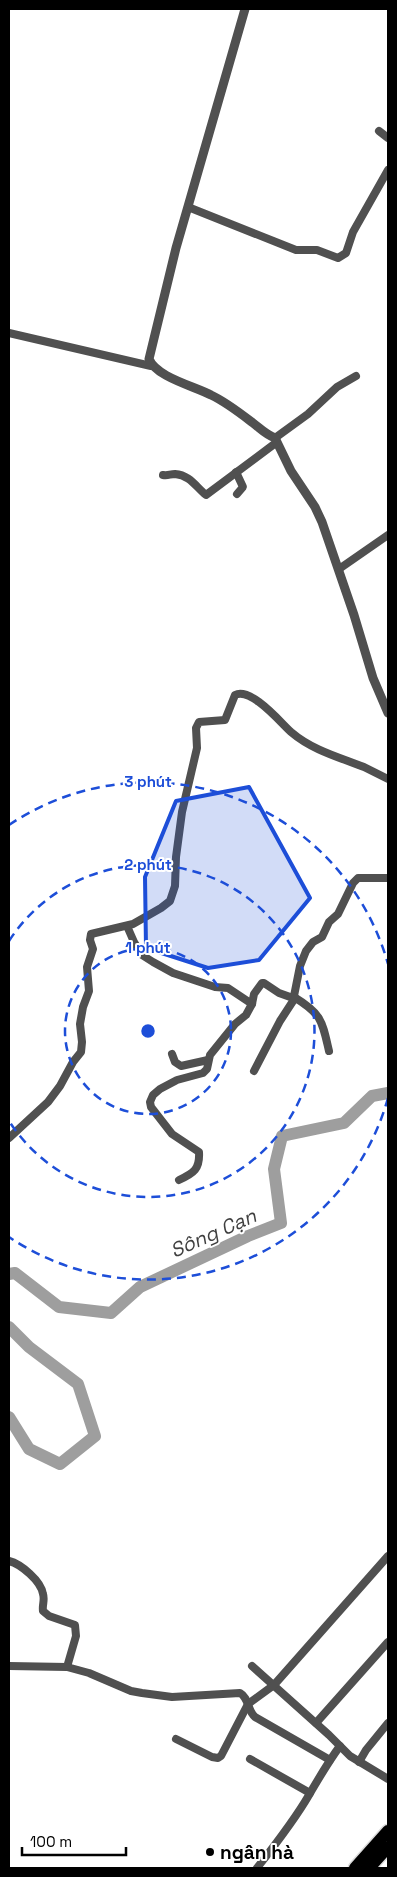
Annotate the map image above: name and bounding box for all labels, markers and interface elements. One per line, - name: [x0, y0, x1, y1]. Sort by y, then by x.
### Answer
- text: 3 phút: [124, 772, 172, 791]
- text: 2 phút: [124, 855, 172, 874]
- text: 1 phút: [125, 938, 171, 957]
- centre of rings: [139, 1022, 157, 1040]
- water label: Sông Cạn: [166, 1202, 261, 1263]
- scale bar: [22, 1824, 126, 1856]
- text: 100 m: [30, 1832, 72, 1851]
- place label: ngân hà: [220, 1840, 294, 1865]
- marker: ngân hà: [204, 1846, 216, 1858]

